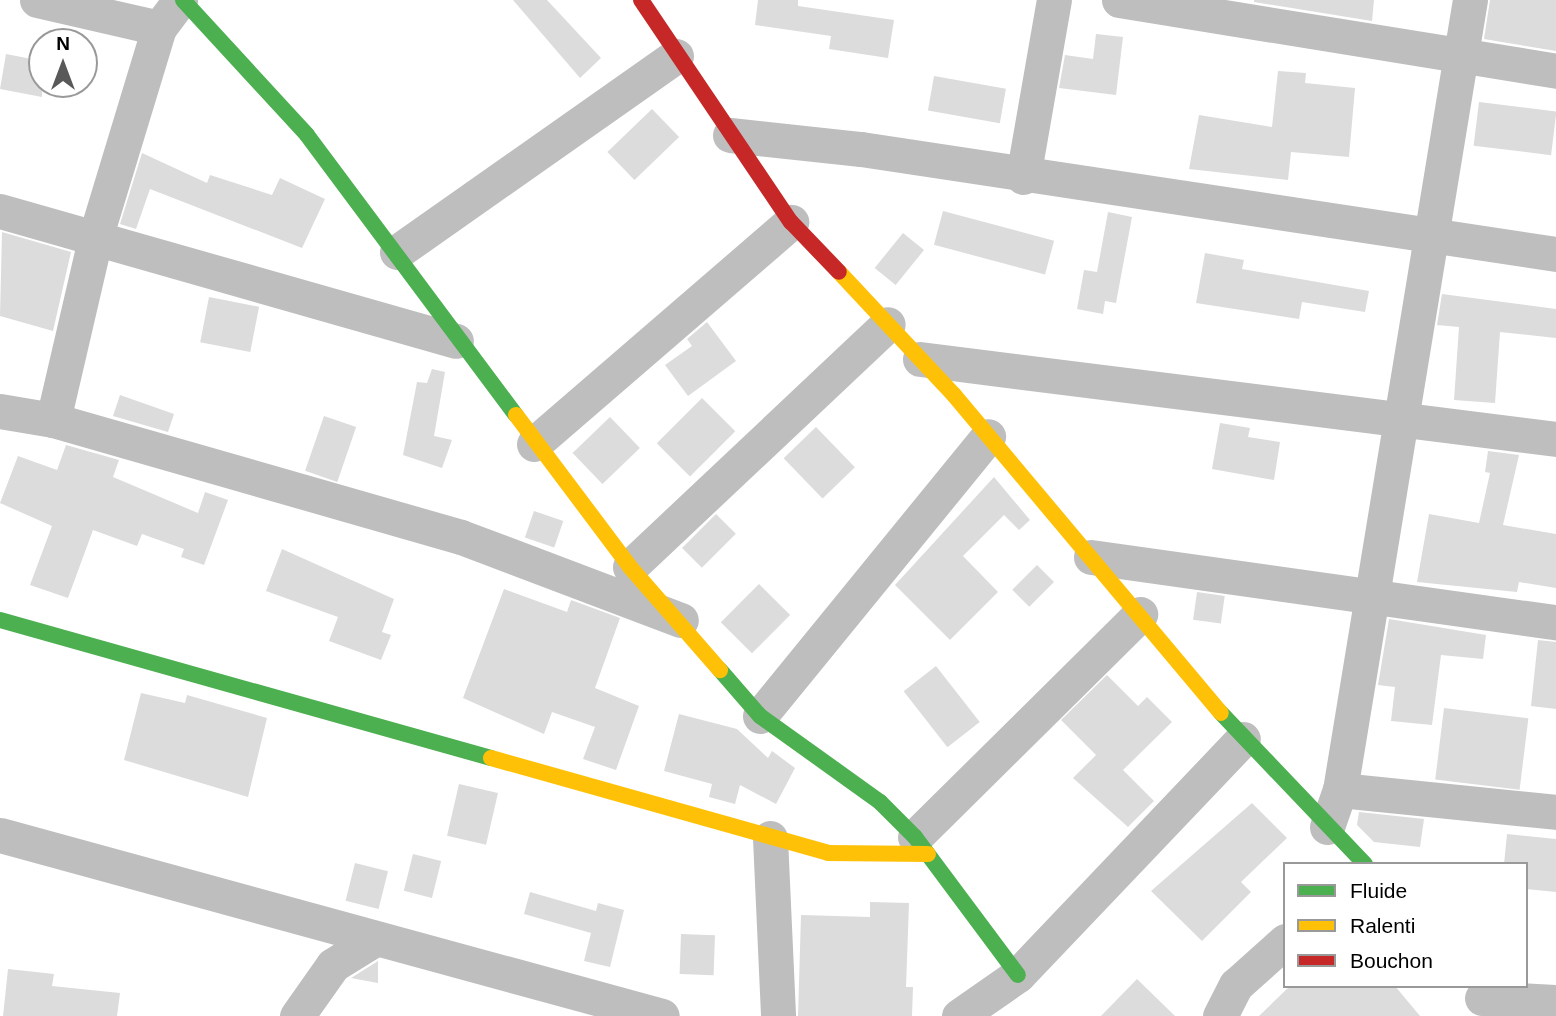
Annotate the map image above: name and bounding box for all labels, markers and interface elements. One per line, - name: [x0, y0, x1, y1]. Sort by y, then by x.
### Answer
- north arrow: [28, 28, 98, 98]
- text: N: [56, 33, 70, 54]
- legend: [1283, 862, 1528, 988]
- text: Fluide: [1350, 879, 1407, 902]
- text: Ralenti: [1350, 914, 1415, 937]
- text: Bouchon: [1350, 949, 1433, 972]

